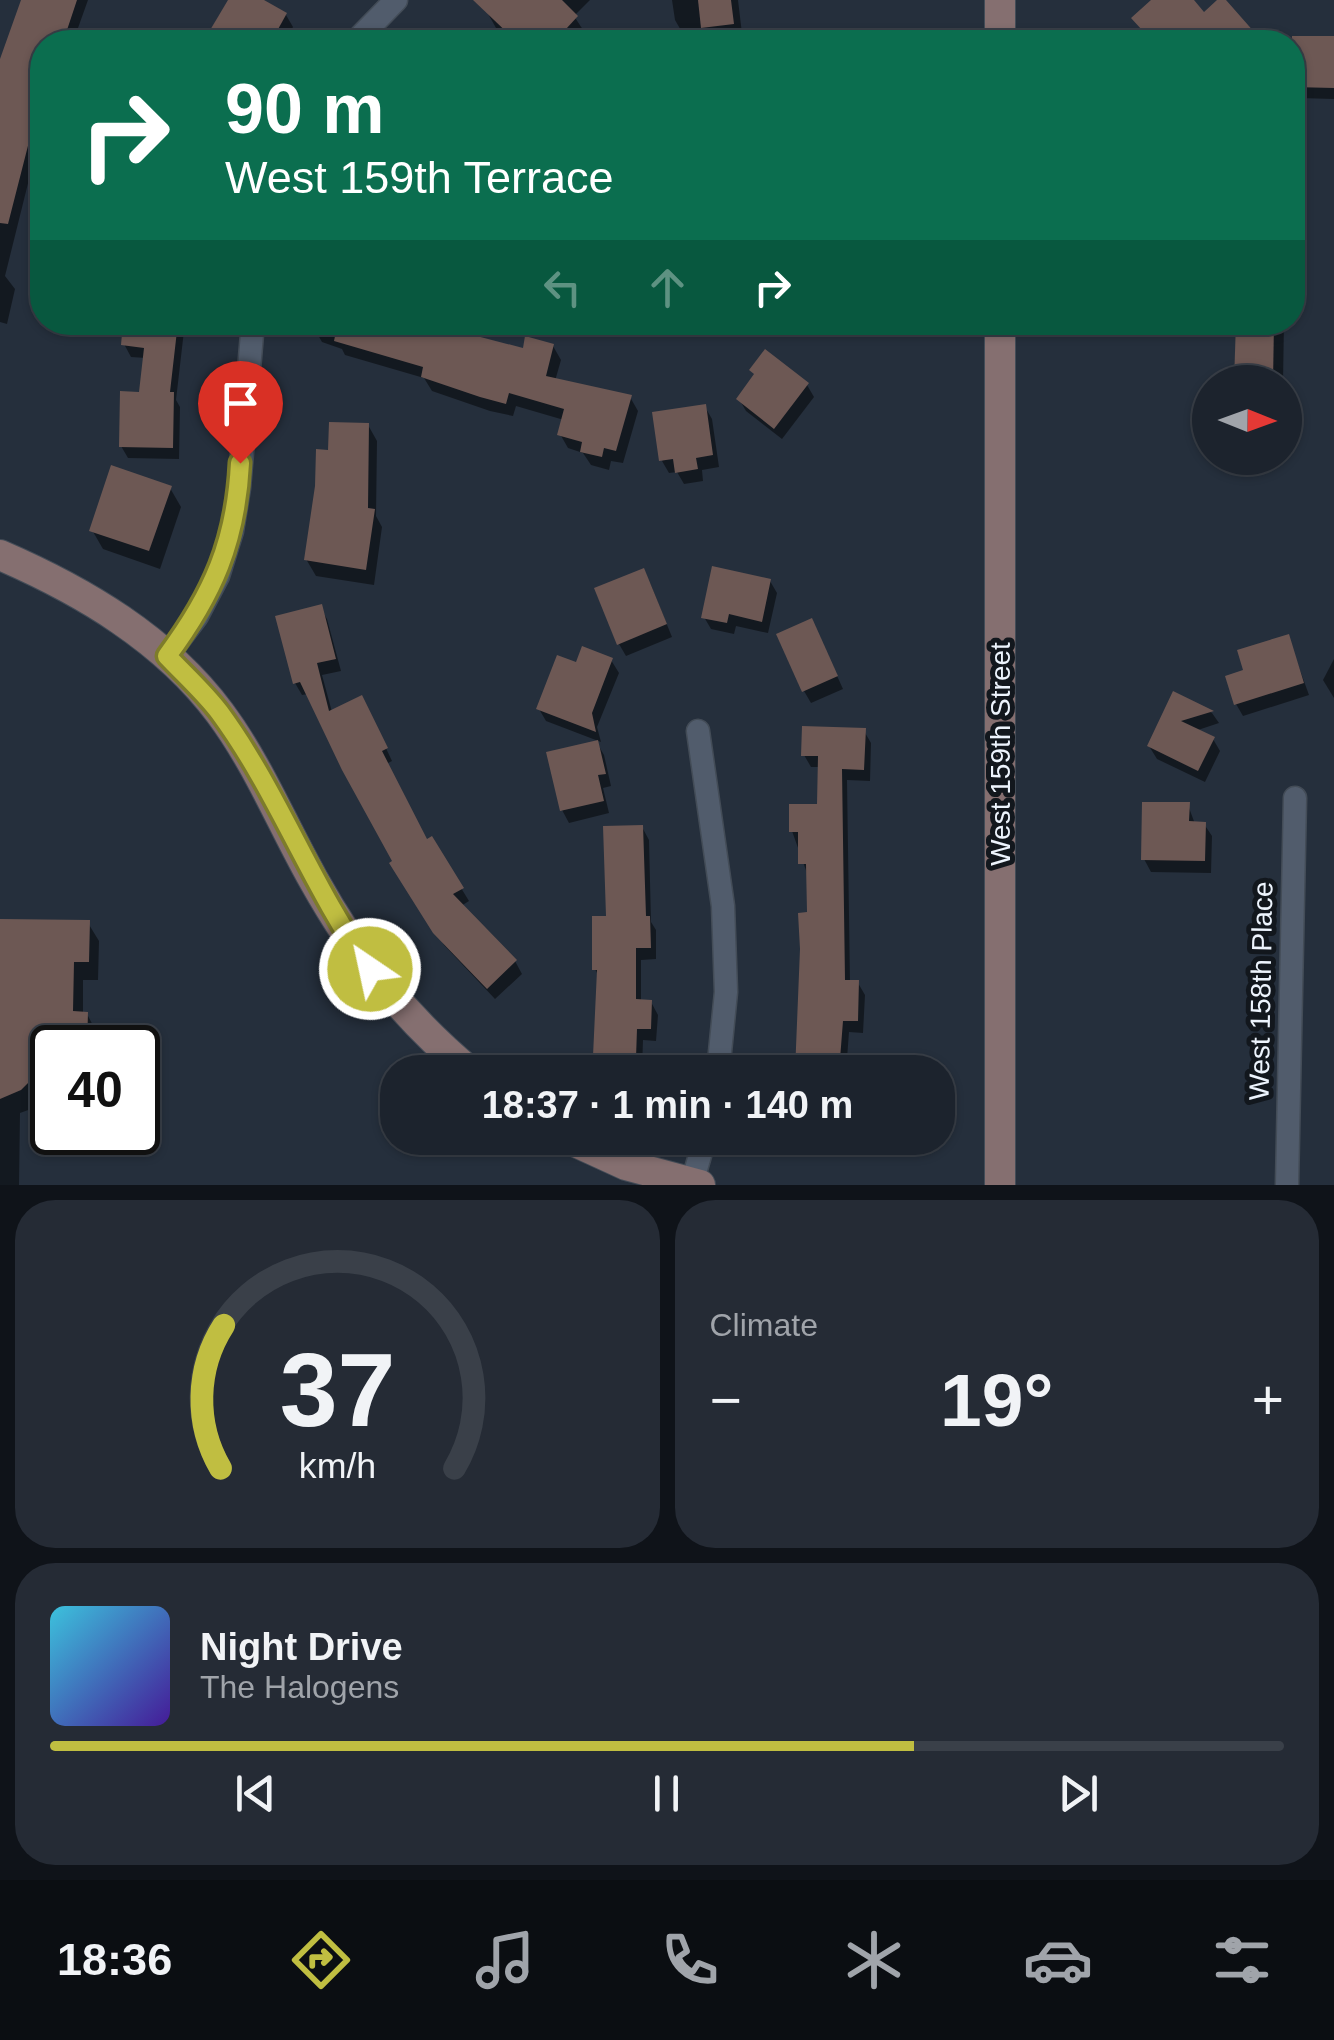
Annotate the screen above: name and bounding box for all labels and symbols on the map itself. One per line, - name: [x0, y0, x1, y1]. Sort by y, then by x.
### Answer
- pin: [198, 361, 283, 464]
- north arrow: [1192, 365, 1302, 475]
- street label: West 159th Street: [985, 642, 1016, 866]
- street label: West 158th Place: [1244, 881, 1278, 1101]
- position arrow: [318, 917, 422, 1021]
- speed limit sign: 40: [30, 1025, 160, 1155]

